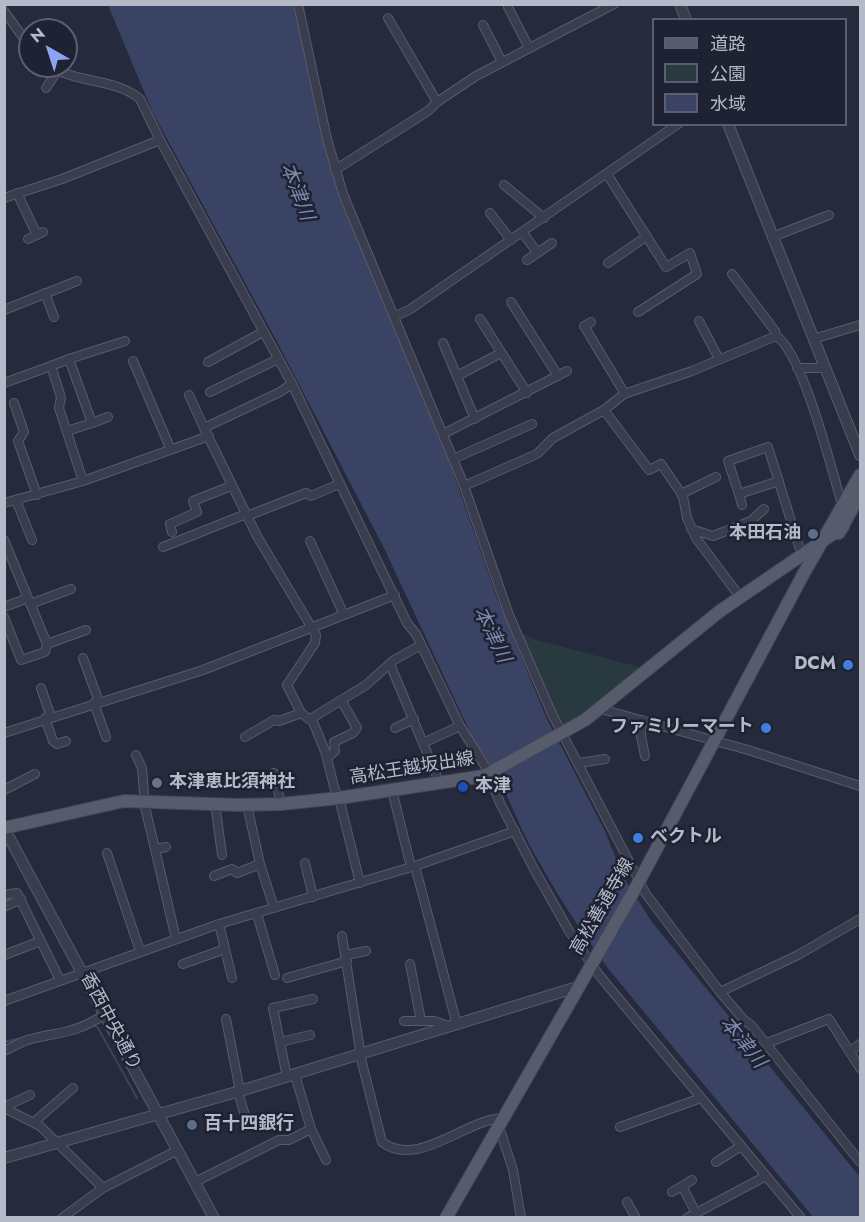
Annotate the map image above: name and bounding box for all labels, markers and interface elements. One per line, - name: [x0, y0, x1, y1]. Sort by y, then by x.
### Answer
- north arrow: [18, 18, 78, 78]
- legend: [652, 18, 847, 126]
- text: N: [25, 22, 50, 48]
- text: 道路: [710, 31, 746, 57]
- text: 公園: [710, 61, 746, 87]
- text: 水域: [710, 91, 746, 117]
- water label: 本津川: [274, 160, 318, 224]
- place label: 本田石油: [729, 523, 801, 545]
- marker: 本田石油: [806, 527, 820, 541]
- water label: 本津川: [467, 603, 515, 667]
- place label: DCM: [794, 654, 836, 676]
- marker: DCM: [841, 658, 855, 672]
- place label: ファミリーマート: [610, 717, 754, 739]
- marker: ファミリーマート: [759, 721, 773, 735]
- street label: 高松王越坂出線: [348, 748, 476, 790]
- place label: 本津恵比須神社: [169, 772, 295, 794]
- marker: 本津恵比須神社: [150, 776, 164, 790]
- place label: 本津: [475, 776, 511, 798]
- marker: 本津: [456, 780, 470, 794]
- place label: ベクトル: [650, 827, 722, 849]
- marker: ベクトル: [631, 831, 645, 845]
- street label: 高松善通寺線: [567, 855, 639, 959]
- street label: 香西中央通り: [75, 969, 145, 1075]
- water label: 本津川: [714, 1012, 770, 1074]
- place label: 百十四銀行: [204, 1114, 294, 1136]
- marker: 百十四銀行: [185, 1118, 199, 1132]

